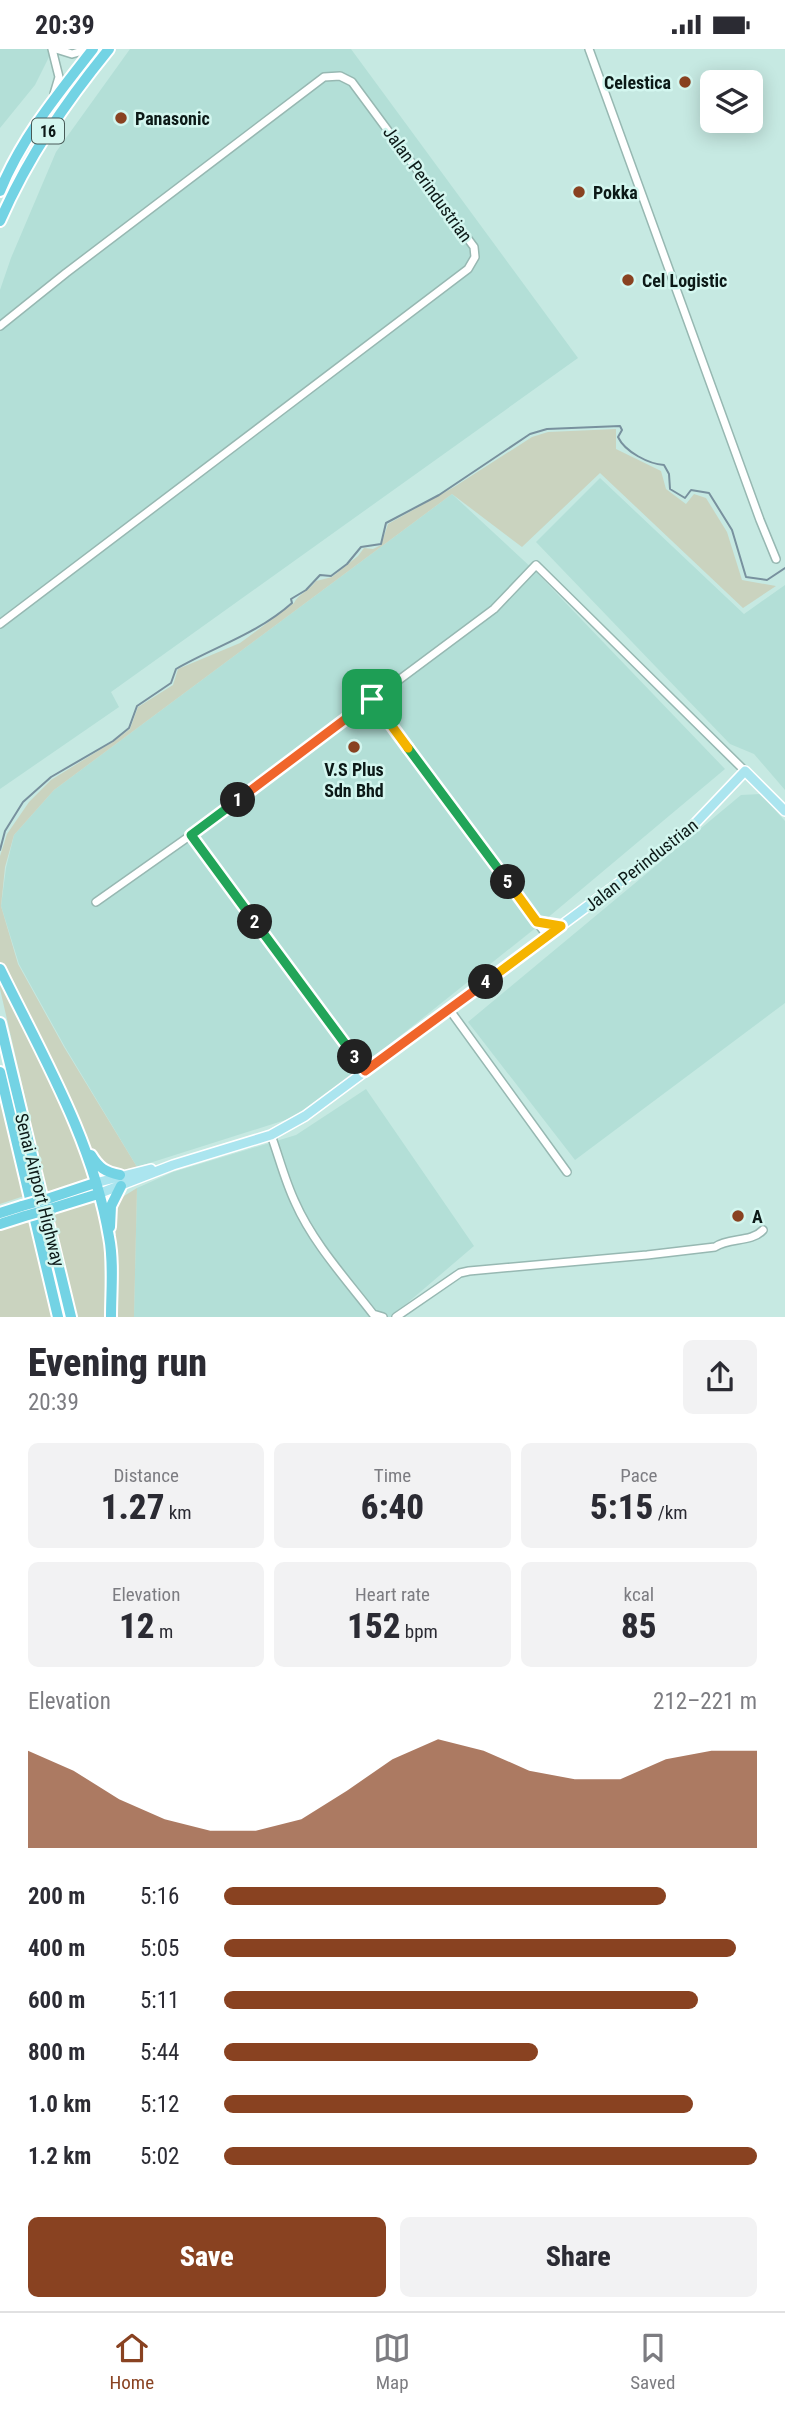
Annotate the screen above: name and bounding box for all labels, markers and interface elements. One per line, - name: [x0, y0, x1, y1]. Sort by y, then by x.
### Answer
- text: 20:39: [35, 10, 95, 40]
- map controls: [700, 70, 763, 133]
- button: layers: [700, 70, 763, 133]
- place label: Celestica: [604, 72, 671, 93]
- marker: Celestica: [677, 74, 693, 90]
- place label: Panasonic: [135, 108, 210, 129]
- marker: Panasonic: [113, 110, 129, 126]
- road number: 16: [32, 118, 64, 143]
- street label: Jalan Perindustrian: [379, 122, 477, 246]
- place label: Pokka: [593, 182, 638, 203]
- marker: Pokka: [571, 184, 587, 200]
- place label: Cel Logistic: [642, 270, 727, 291]
- marker: Cel Logistic: [620, 272, 636, 288]
- pin: [342, 669, 402, 729]
- icon: arrive: [353, 680, 391, 718]
- marker: V.S Plus Sdn Bhd: [346, 739, 362, 755]
- place label: V.S Plus Sdn Bhd: [324, 759, 384, 801]
- pin: 1: [220, 783, 256, 817]
- text: 1: [233, 788, 242, 811]
- street label: Jalan Perindustrian: [580, 814, 702, 916]
- pin: 5: [490, 865, 526, 899]
- text: 5: [503, 870, 512, 893]
- pin: 2: [238, 905, 272, 939]
- text: 2: [250, 910, 259, 933]
- pin: 4: [468, 965, 504, 999]
- text: 4: [481, 970, 490, 993]
- pin: 3: [338, 1039, 372, 1075]
- text: 3: [350, 1045, 359, 1068]
- street label: Senai Airport Highway: [11, 1111, 69, 1269]
- place label: A: [752, 1206, 763, 1227]
- marker: A: [730, 1208, 746, 1224]
- button: share: [683, 1340, 757, 1414]
- text: Evening run: [28, 1341, 207, 1385]
- text: 20:39: [28, 1389, 79, 1416]
- text: Distance: [113, 1464, 179, 1487]
- text: Time: [374, 1464, 411, 1487]
- text: Pace: [620, 1464, 657, 1487]
- text: 1.27: [101, 1487, 164, 1528]
- text: 6:40: [361, 1487, 424, 1528]
- text: 5:15: [590, 1487, 653, 1528]
- text: km: [164, 1501, 192, 1524]
- text: /km: [653, 1501, 688, 1524]
- text: Elevation: [112, 1583, 180, 1606]
- text: Heart rate: [355, 1583, 430, 1606]
- text: kcal: [624, 1583, 654, 1606]
- text: 12: [119, 1606, 155, 1647]
- text: 152: [347, 1606, 400, 1647]
- text: 85: [621, 1606, 657, 1647]
- text: m: [155, 1620, 173, 1643]
- text: bpm: [400, 1620, 438, 1643]
- text: Elevation: [28, 1688, 111, 1715]
- text: 212–221 m: [653, 1688, 757, 1715]
- text: 200 m: [28, 1883, 85, 1910]
- text: 5:16: [140, 1883, 179, 1910]
- text: 400 m: [28, 1935, 85, 1962]
- text: 5:05: [140, 1935, 179, 1962]
- text: 600 m: [28, 1987, 85, 2014]
- text: 5:11: [140, 1987, 179, 2014]
- text: 800 m: [28, 2039, 85, 2066]
- text: 5:44: [140, 2039, 179, 2066]
- text: 1.0 km: [28, 2091, 91, 2118]
- text: 5:12: [140, 2091, 179, 2118]
- text: 1.2 km: [28, 2143, 91, 2170]
- text: 5:02: [140, 2143, 179, 2170]
- button: Save: [28, 2217, 386, 2297]
- button: Share: [400, 2217, 757, 2297]
- tab: Home: [110, 2329, 154, 2394]
- tab: Map: [373, 2329, 411, 2394]
- tab: Saved: [630, 2329, 675, 2394]

